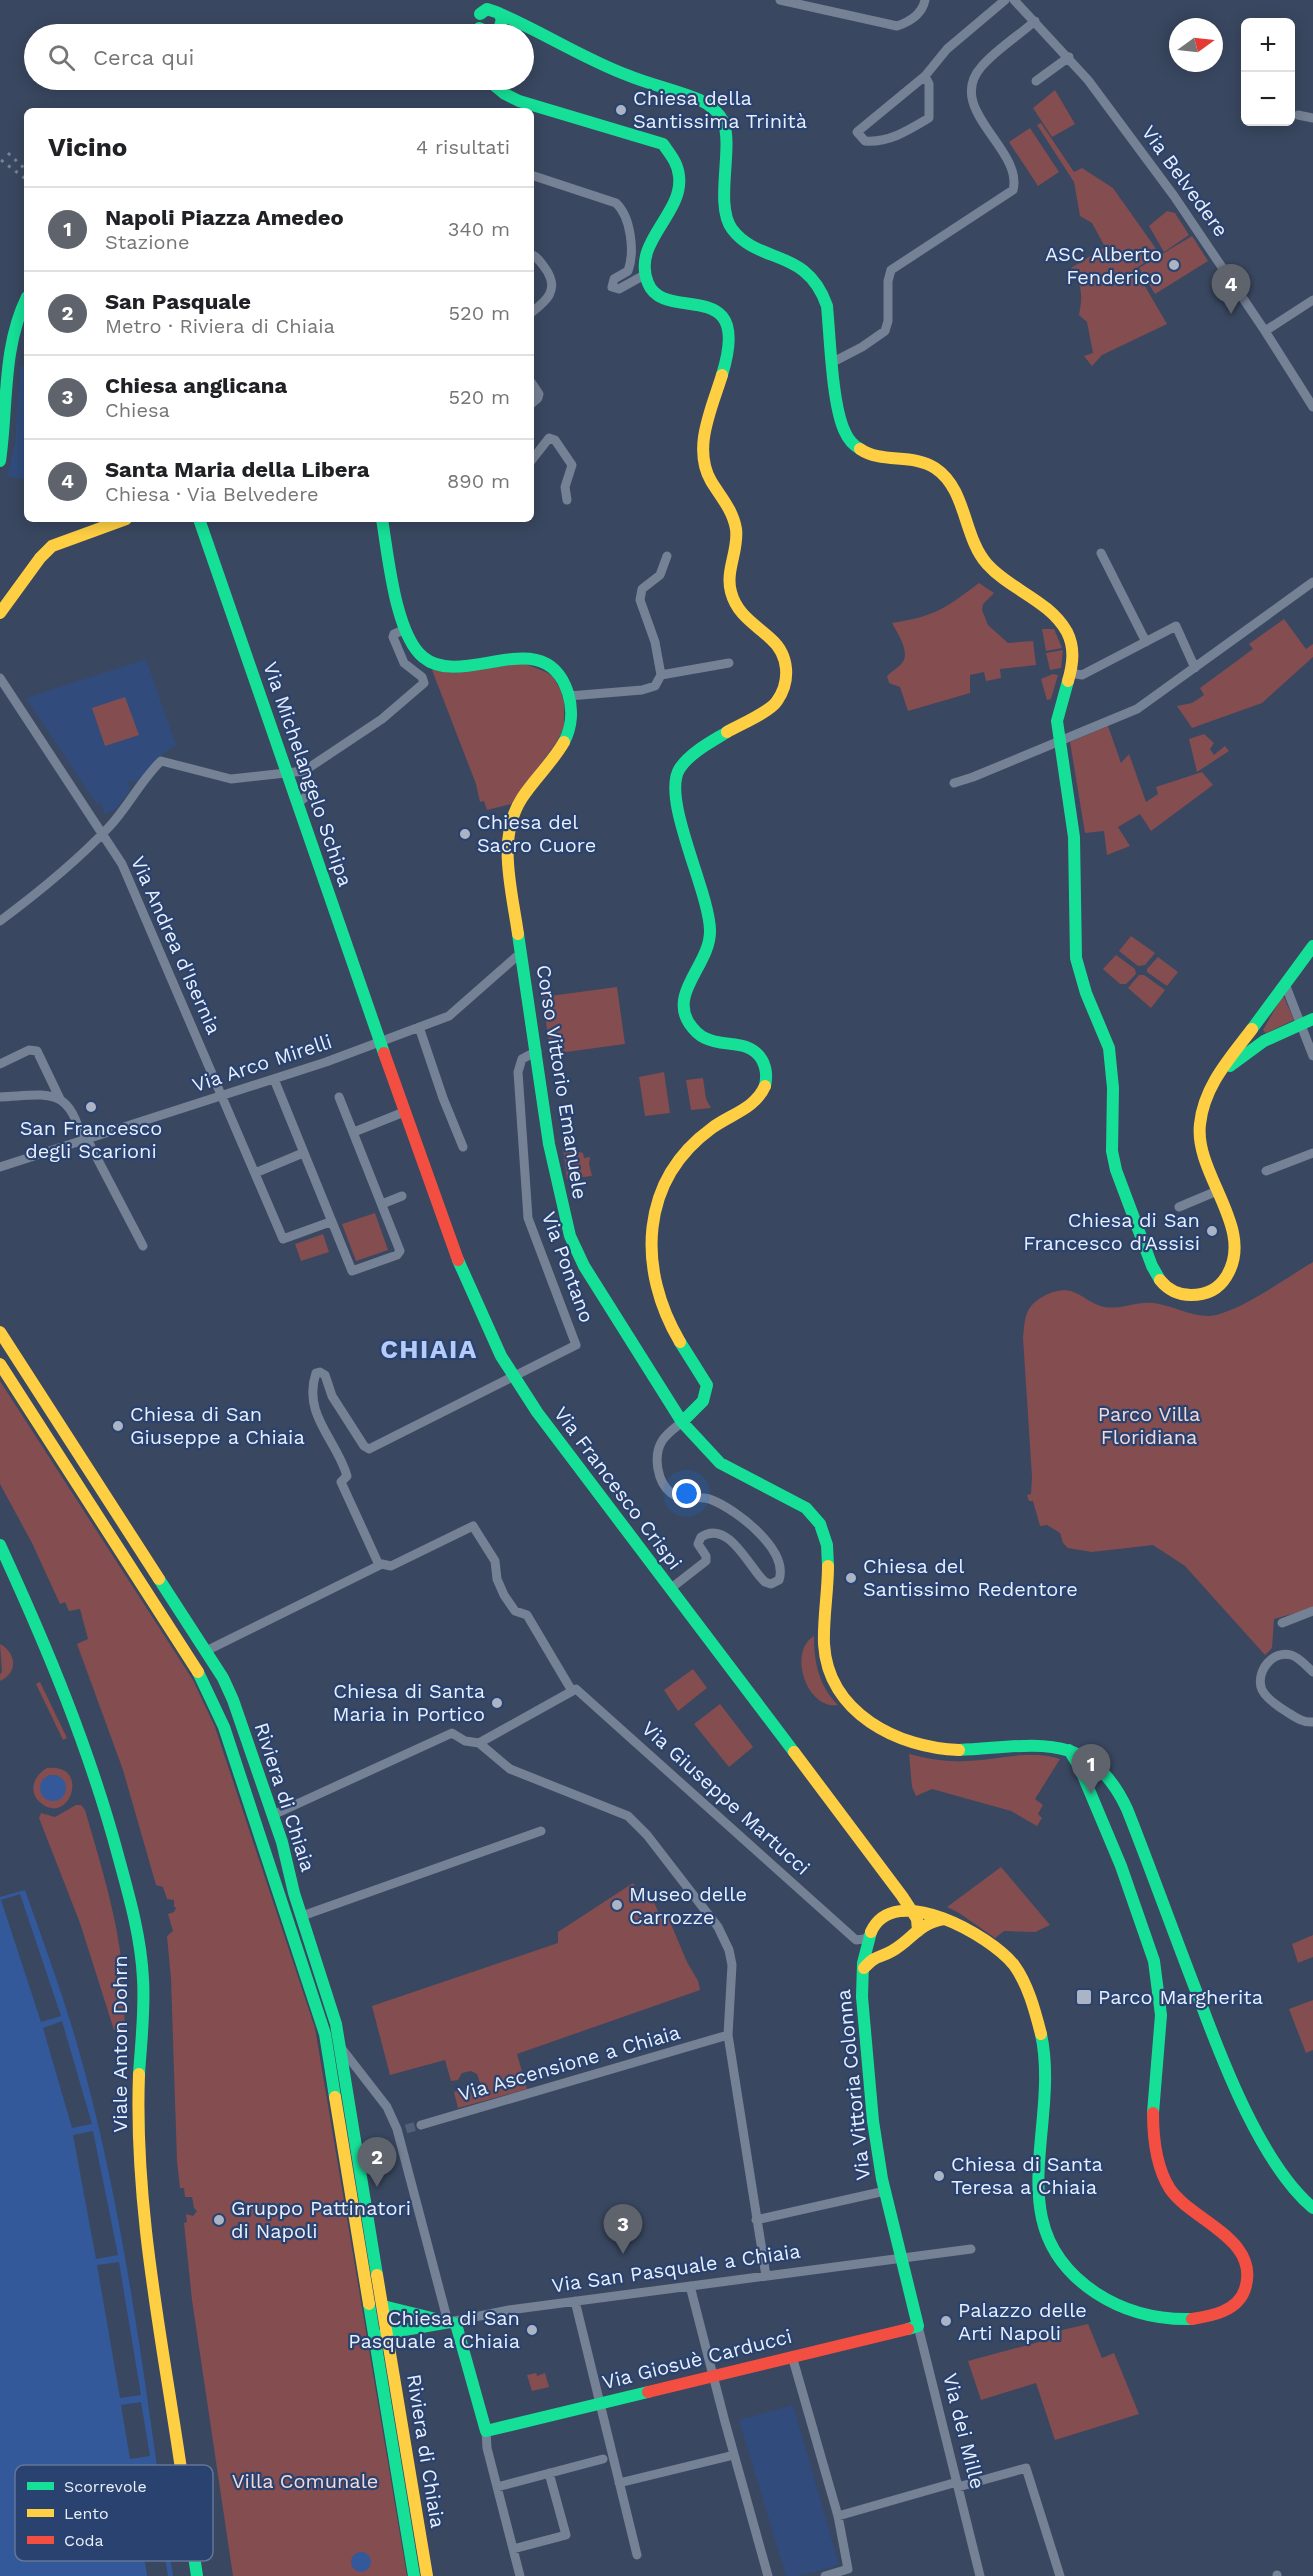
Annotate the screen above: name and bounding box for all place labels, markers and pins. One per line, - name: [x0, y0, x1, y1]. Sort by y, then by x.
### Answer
- place label: Chiesa della Santissima Trinità: [633, 86, 807, 133]
- marker: Chiesa della Santissima Trinità: [614, 103, 628, 117]
- place label: ASC Alberto Fenderico: [1045, 242, 1162, 289]
- marker: ASC Alberto Fenderico: [1167, 258, 1181, 272]
- pin: 4: [1212, 264, 1250, 314]
- place label: Chiesa del Sacro Cuore: [477, 810, 596, 857]
- marker: Chiesa del Sacro Cuore: [458, 827, 472, 841]
- marker: San Francesco degli Scarioni: [84, 1100, 98, 1114]
- place label: San Francesco degli Scarioni: [20, 1116, 162, 1163]
- place label: Chiesa di San Francesco d'Assisi: [1023, 1208, 1200, 1255]
- marker: Chiesa di San Francesco d'Assisi: [1205, 1224, 1219, 1238]
- place label: Chiesa di San Giuseppe a Chiaia: [130, 1402, 305, 1449]
- marker: Chiesa di San Giuseppe a Chiaia: [111, 1419, 125, 1433]
- place label: Chiesa del Santissimo Redentore: [863, 1554, 1078, 1601]
- marker: Chiesa del Santissimo Redentore: [844, 1571, 858, 1585]
- place label: Chiesa di Santa Maria in Portico: [333, 1679, 485, 1726]
- marker: Chiesa di Santa Maria in Portico: [490, 1696, 504, 1710]
- pin: 1: [1072, 1744, 1110, 1794]
- place label: Museo delle Carrozze: [629, 1882, 747, 1929]
- marker: Museo delle Carrozze: [610, 1898, 624, 1912]
- place label: Parco Margherita: [1098, 1985, 1263, 2009]
- marker: Parco Margherita: [1075, 1988, 1093, 2006]
- pin: 2: [358, 2138, 397, 2187]
- place label: Chiesa di Santa Teresa a Chiaia: [951, 2152, 1103, 2199]
- marker: Chiesa di Santa Teresa a Chiaia: [932, 2169, 946, 2183]
- place label: Gruppo Pattinatori di Napoli: [231, 2196, 411, 2243]
- pin: 3: [604, 2204, 642, 2254]
- marker: Gruppo Pattinatori di Napoli: [212, 2213, 226, 2227]
- place label: Palazzo delle Arti Napoli: [958, 2298, 1087, 2345]
- place label: Chiesa di San Pasquale a Chiaia: [348, 2306, 520, 2353]
- marker: Palazzo delle Arti Napoli: [939, 2314, 953, 2328]
- marker: Chiesa di San Pasquale a Chiaia: [525, 2323, 539, 2337]

